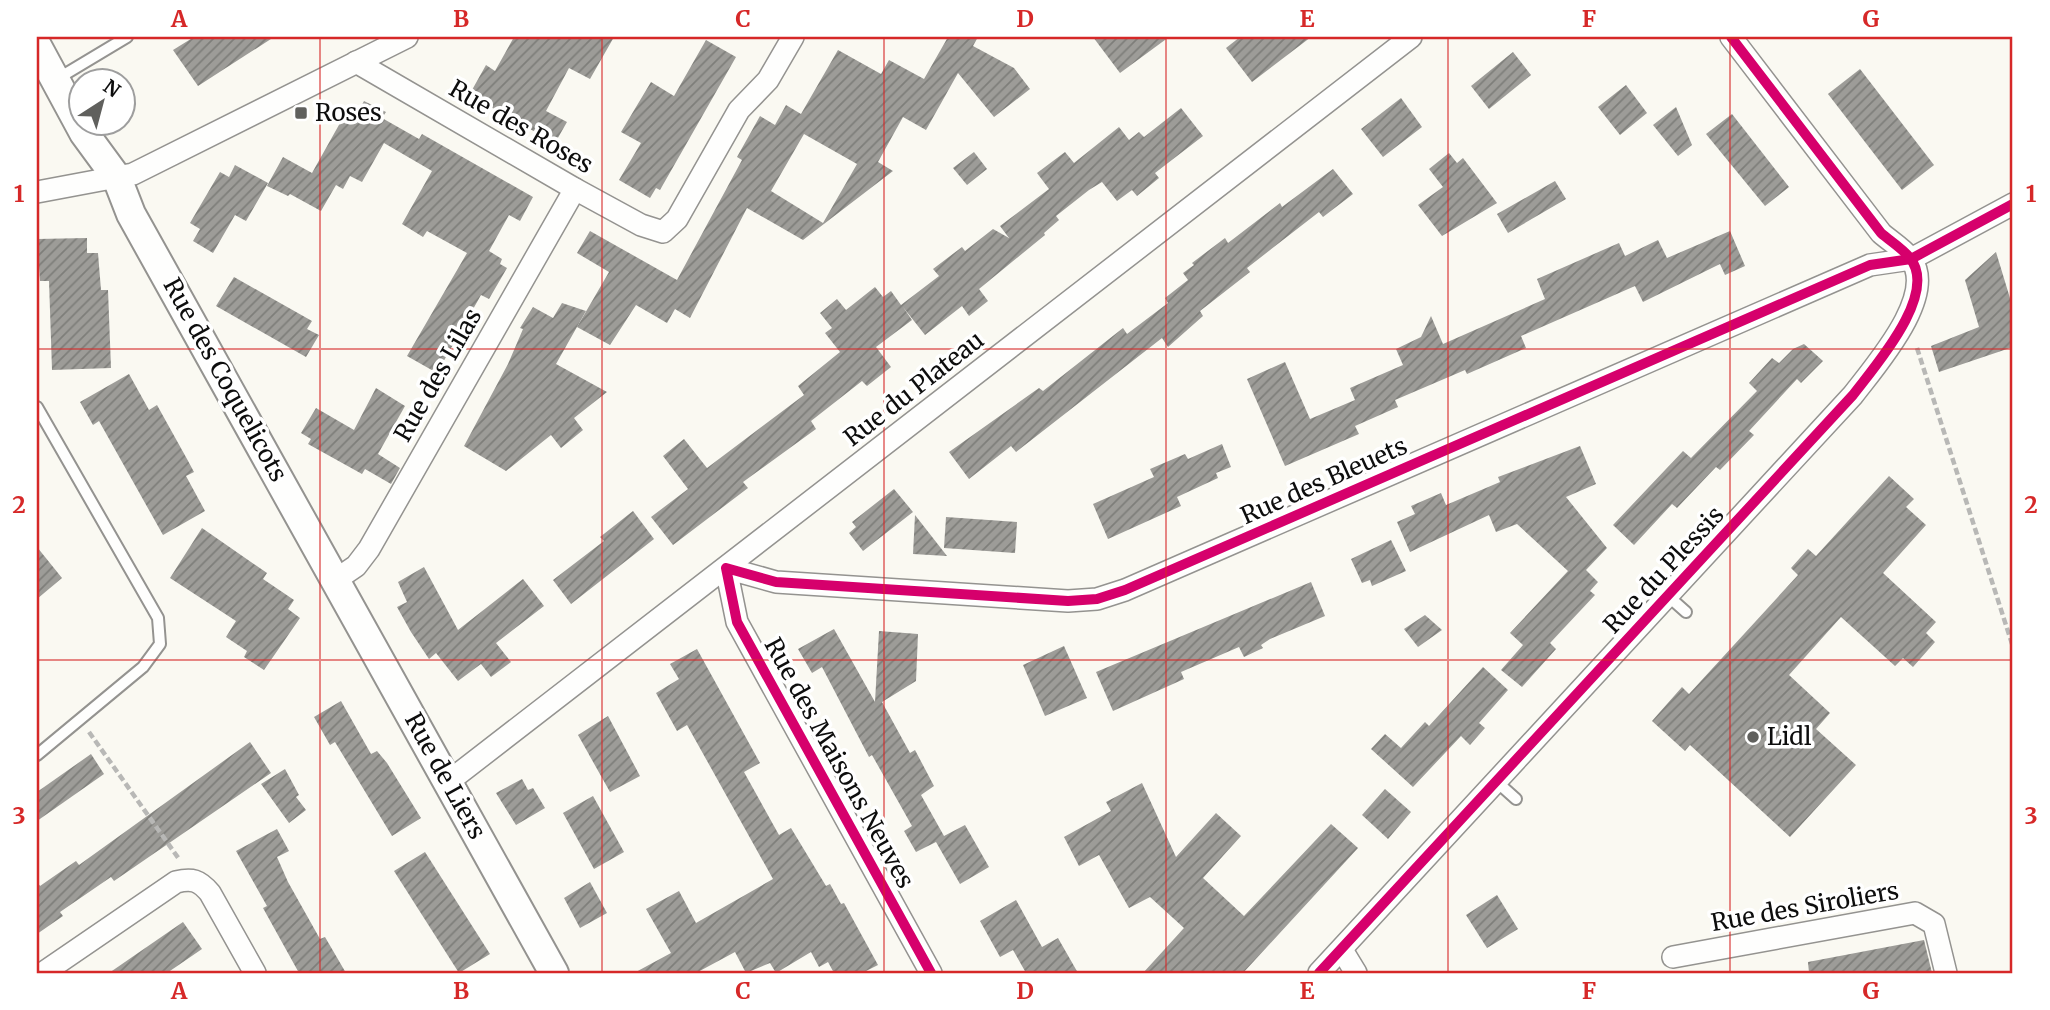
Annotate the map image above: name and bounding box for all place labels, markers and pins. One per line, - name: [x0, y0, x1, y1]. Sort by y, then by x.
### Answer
- place label: Roses: [315, 97, 382, 128]
- marker: Roses: [293, 105, 309, 121]
- place label: Lidl: [1767, 721, 1811, 752]
- marker: Lidl: [1745, 729, 1761, 745]

